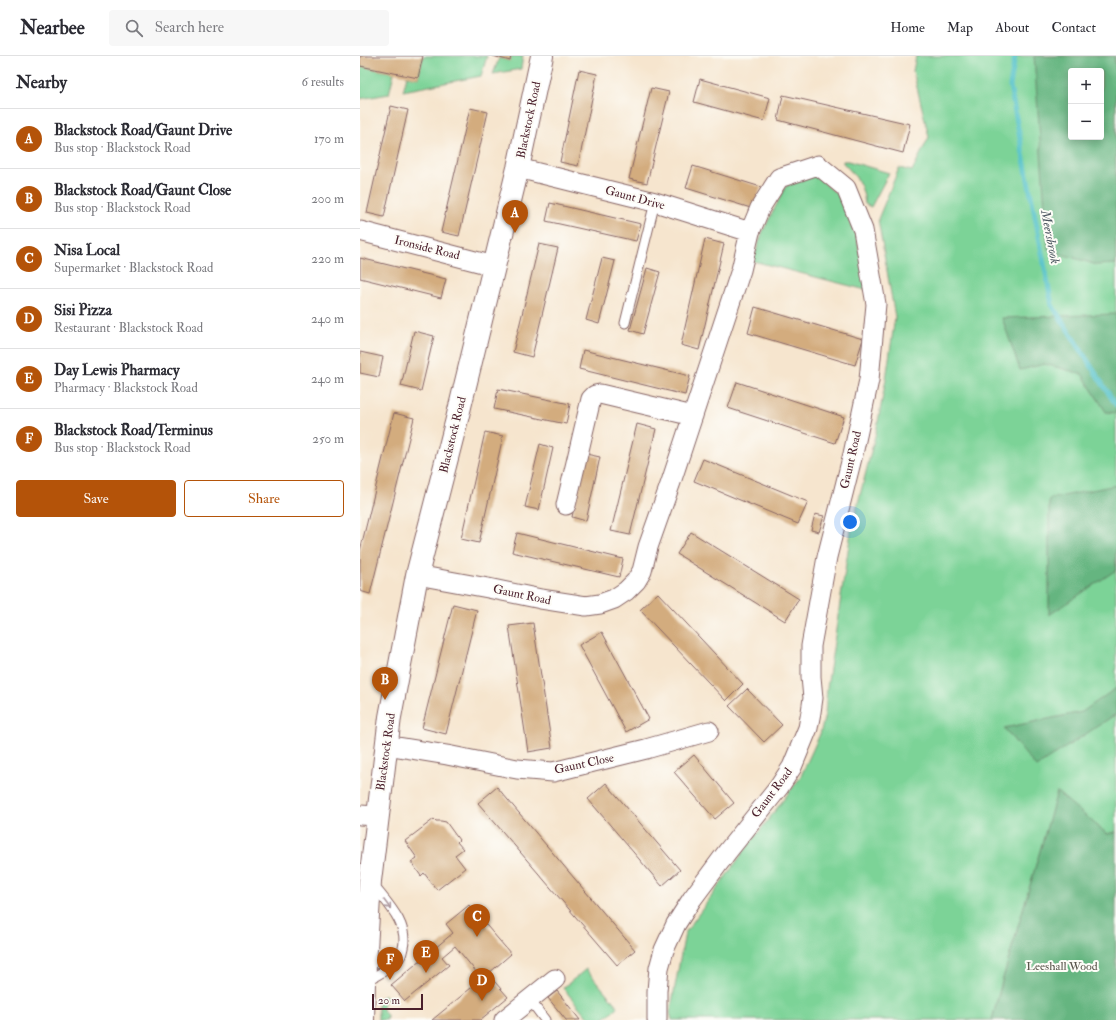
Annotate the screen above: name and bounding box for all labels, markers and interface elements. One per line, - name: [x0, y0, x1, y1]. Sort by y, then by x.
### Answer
- search box: [109, 10, 389, 46]
- text: Nearbee: [20, 16, 85, 40]
- icon: search: [123, 17, 145, 39]
- text: Search here: [155, 18, 224, 37]
- text: Home: [890, 19, 925, 36]
- text: Map: [947, 19, 973, 36]
- text: About: [995, 19, 1029, 36]
- text: Contact: [1051, 19, 1096, 36]
- map controls: [1068, 68, 1104, 140]
- button: +: [1068, 68, 1104, 104]
- text: Nearby: [16, 72, 67, 93]
- text: 6 results: [301, 74, 344, 90]
- street label: Blackstock Road: [514, 80, 544, 160]
- button: −: [1068, 104, 1104, 140]
- text: Blackstock Road/Gaunt Drive: [54, 121, 232, 140]
- text: A: [25, 131, 33, 147]
- text: 170 m: [314, 131, 344, 147]
- text: Bus stop · Blackstock Road: [54, 140, 191, 156]
- text: Blackstock Road/Gaunt Close: [54, 181, 231, 200]
- street label: Gaunt Drive: [603, 183, 667, 213]
- text: B: [25, 191, 33, 207]
- text: 200 m: [311, 191, 344, 207]
- text: Bus stop · Blackstock Road: [54, 200, 191, 216]
- pin: A: [502, 200, 528, 233]
- water label: Meersbrook: [1037, 208, 1063, 265]
- street label: Ironside Road: [393, 233, 461, 263]
- text: Nisa Local: [54, 241, 120, 260]
- text: C: [24, 251, 34, 267]
- text: 220 m: [311, 251, 344, 267]
- text: Supermarket · Blackstock Road: [54, 260, 213, 276]
- text: Sisi Pizza: [54, 301, 112, 320]
- text: D: [24, 311, 34, 327]
- text: 240 m: [311, 311, 344, 327]
- text: Restaurant · Blackstock Road: [54, 320, 203, 336]
- text: Day Lewis Pharmacy: [54, 361, 180, 380]
- text: E: [24, 371, 34, 387]
- text: 240 m: [311, 371, 344, 387]
- text: Pharmacy · Blackstock Road: [54, 380, 198, 396]
- street label: Blackstock Road: [436, 395, 470, 475]
- text: Blackstock Road/Terminus: [54, 421, 213, 440]
- street label: Gaunt Road: [837, 430, 865, 490]
- text: F: [25, 431, 33, 447]
- text: 250 m: [312, 431, 344, 447]
- text: Bus stop · Blackstock Road: [54, 440, 191, 456]
- button: Save: [16, 480, 176, 517]
- button: Share: [184, 480, 344, 517]
- your location: [840, 512, 860, 532]
- street label: Gaunt Road: [492, 582, 552, 608]
- pin: B: [372, 667, 398, 700]
- street label: Blackstock Road: [373, 712, 399, 792]
- street label: Gaunt Close: [553, 750, 615, 778]
- street label: Gaunt Road: [748, 765, 796, 821]
- one-way arrow: [383, 898, 392, 909]
- pin: C: [464, 904, 490, 937]
- pin: E: [413, 940, 439, 973]
- pin: F: [377, 947, 403, 980]
- park label: Leeshall Wood: [1026, 959, 1098, 974]
- pin: D: [469, 968, 495, 1001]
- scale bar: [372, 992, 423, 1011]
- text: 20 m: [378, 994, 400, 1007]

